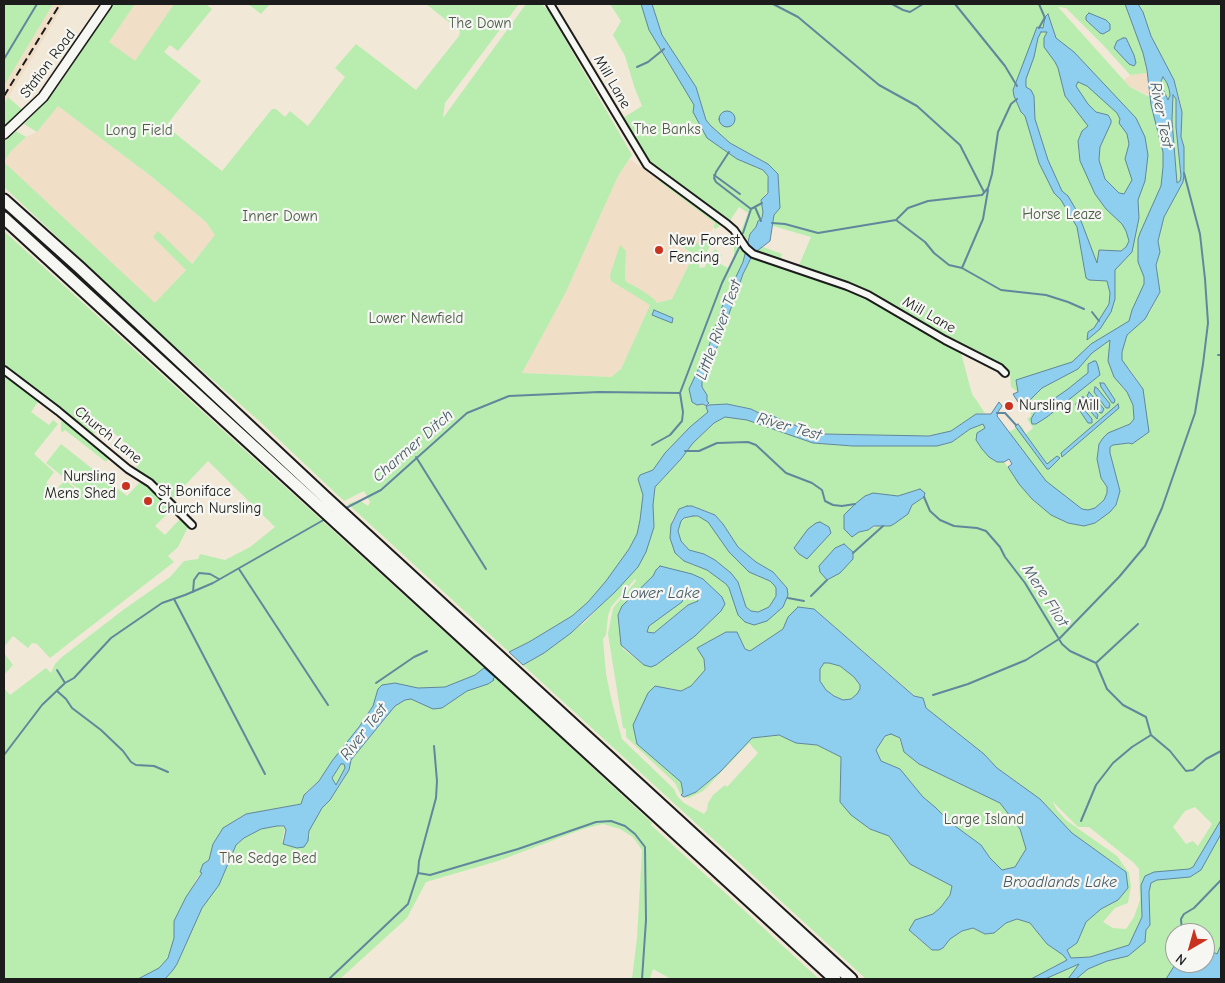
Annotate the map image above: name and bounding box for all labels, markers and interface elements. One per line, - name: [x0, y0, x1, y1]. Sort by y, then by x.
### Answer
- park label: The Down: [449, 15, 511, 33]
- street label: Station Road: [16, 26, 80, 102]
- street label: Mill Lane: [590, 52, 634, 112]
- water label: River Test: [1145, 81, 1177, 149]
- park label: The Banks: [633, 121, 701, 139]
- park label: Long Field: [105, 122, 173, 140]
- park label: Horse Leaze: [1022, 206, 1102, 224]
- park label: Inner Down: [242, 208, 318, 226]
- place label: New Forest Fencing: [669, 232, 740, 267]
- marker: New Forest Fencing: [653, 244, 665, 256]
- water label: Little River Test: [692, 277, 746, 383]
- street label: Mill Lane: [899, 293, 959, 337]
- park label: Lower Newfield: [369, 310, 463, 328]
- place label: Nursling Mill: [1019, 397, 1099, 415]
- marker: Nursling Mill: [1003, 400, 1015, 412]
- street label: Church Lane: [71, 402, 145, 468]
- water label: Charmer Ditch: [369, 406, 457, 486]
- water label: River Test: [754, 409, 824, 445]
- place label: Nursling Mens Shed: [45, 468, 116, 503]
- marker: Nursling Mens Shed: [120, 480, 132, 492]
- place label: St Boniface Church Nursling: [158, 483, 261, 518]
- marker: St Boniface Church Nursling: [142, 495, 154, 507]
- water label: Mere Fliot: [1018, 561, 1072, 631]
- water label: Lower Lake: [622, 583, 700, 603]
- water label: River Test: [336, 700, 392, 764]
- park label: Large Island: [944, 811, 1024, 829]
- park label: The Sedge Bed: [219, 850, 317, 868]
- water label: Broadlands Lake: [1003, 872, 1117, 892]
- north arrow: [1165, 923, 1215, 973]
- text: N: [1172, 950, 1190, 969]

